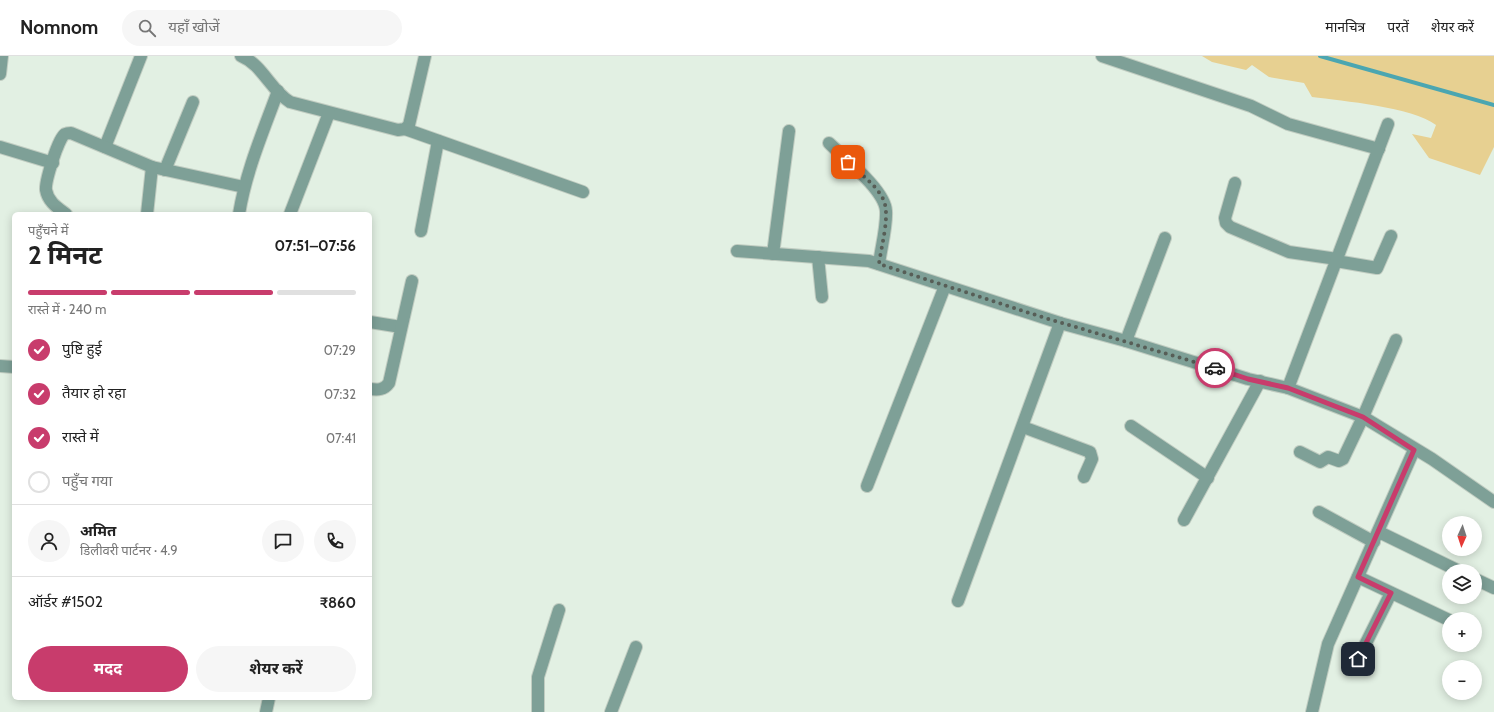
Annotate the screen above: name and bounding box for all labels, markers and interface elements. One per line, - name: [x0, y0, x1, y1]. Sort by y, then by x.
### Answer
- search box: [122, 10, 402, 46]
- text: Nomnom: [20, 16, 98, 39]
- icon: search: [136, 17, 158, 39]
- text: यहाँ खोजें: [168, 18, 220, 36]
- text: मानचित्र: [1325, 18, 1365, 36]
- text: परतें: [1387, 18, 1409, 36]
- text: शेयर करें: [1431, 18, 1474, 36]
- pin: [831, 145, 865, 179]
- icon: bag: [837, 151, 859, 173]
- text: पहुँचने में: [28, 222, 68, 238]
- text: 07:51–07:56: [274, 237, 356, 255]
- text: 2 मिनट: [28, 239, 102, 271]
- text: रास्ते में · 240 m: [28, 301, 107, 317]
- icon: check: [28, 339, 50, 361]
- text: पुष्टि हुई: [62, 340, 102, 358]
- text: 07:29: [324, 342, 356, 358]
- courier: [1195, 348, 1235, 388]
- icon: car: [1204, 357, 1226, 379]
- icon: check: [28, 383, 50, 405]
- text: तैयार हो रहा: [62, 384, 126, 402]
- text: 07:32: [324, 386, 356, 402]
- icon: check: [28, 427, 50, 449]
- text: रास्ते में: [62, 428, 99, 446]
- text: 07:41: [326, 430, 356, 446]
- text: पहुँच गया: [62, 472, 112, 490]
- north arrow: [1442, 516, 1482, 556]
- map controls: [1442, 516, 1482, 700]
- button: person: [28, 520, 70, 562]
- button: chat: [262, 520, 304, 562]
- button: phone: [314, 520, 356, 562]
- text: अमित: [80, 522, 116, 540]
- text: डिलीवरी पार्टनर · 4.9: [80, 542, 178, 558]
- button: layers: [1442, 564, 1482, 604]
- text: ऑर्डर #1502: [28, 593, 103, 611]
- text: ₹860: [320, 594, 356, 612]
- button: +: [1442, 612, 1482, 652]
- pin: [1341, 642, 1375, 676]
- button: मदद: [28, 646, 188, 692]
- button: शेयर करें: [196, 646, 356, 692]
- icon: home: [1347, 648, 1369, 670]
- button: −: [1442, 660, 1482, 700]

